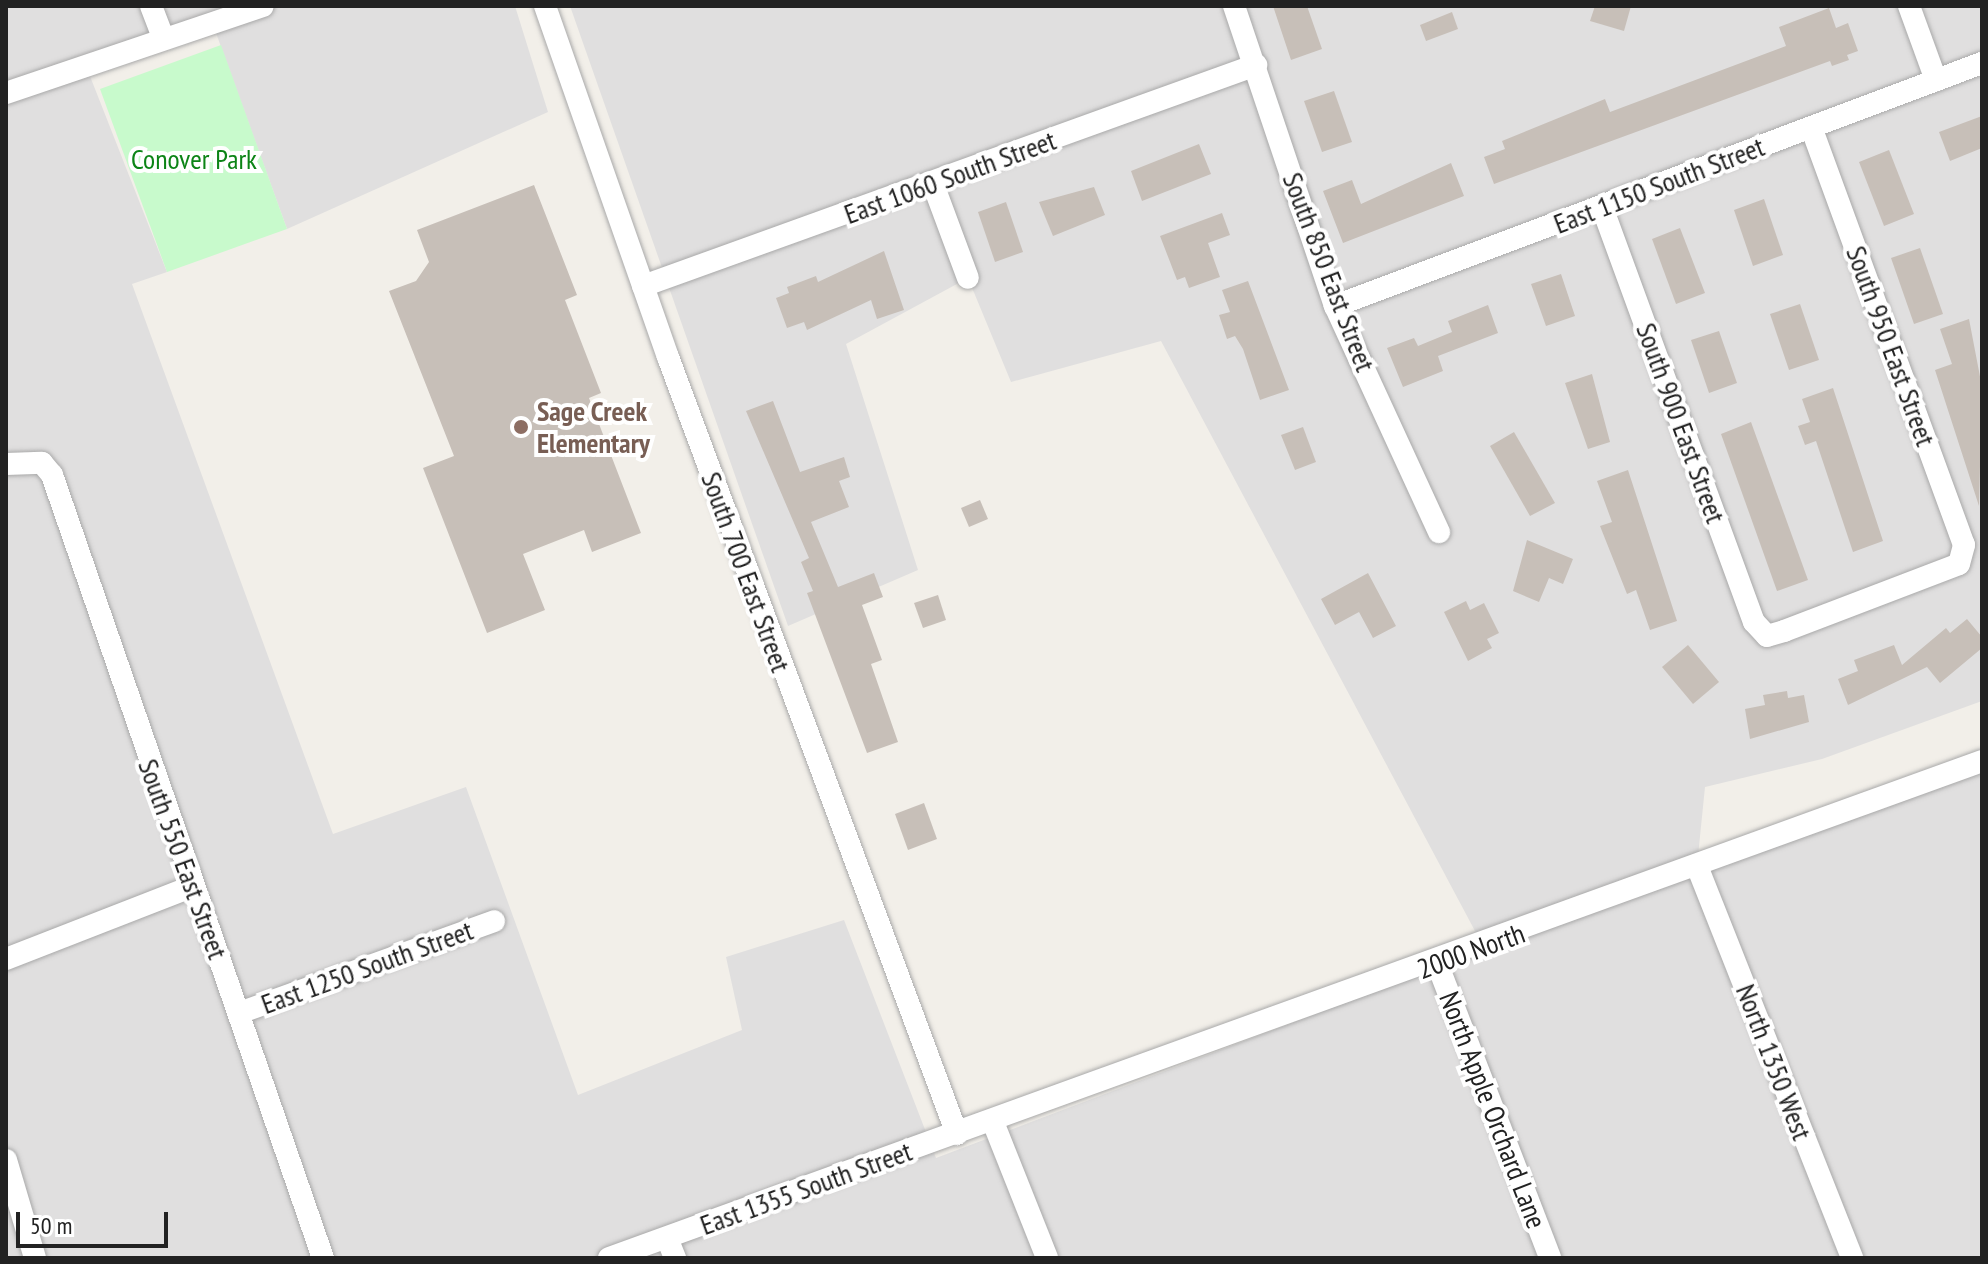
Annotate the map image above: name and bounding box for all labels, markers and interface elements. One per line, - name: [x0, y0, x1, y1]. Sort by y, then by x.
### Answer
- street label: East 1060 South Street: [840, 123, 1060, 231]
- street label: East 1150 South Street: [1549, 129, 1769, 241]
- park label: Conover Park: [131, 142, 257, 176]
- street label: South 850 East Street: [1276, 168, 1382, 376]
- street label: South 950 East Street: [1839, 241, 1943, 451]
- street label: South 900 East Street: [1629, 318, 1733, 528]
- place label: Sage Creek Elementary: [537, 394, 650, 460]
- marker: Sage Creek Elementary: [512, 418, 530, 436]
- street label: South 700 East Street: [694, 467, 798, 677]
- street label: South 550 East Street: [131, 754, 235, 964]
- street label: East 1250 South Street: [257, 913, 477, 1021]
- street label: 2000 North: [1413, 916, 1529, 986]
- street label: North 1350 West: [1729, 979, 1819, 1145]
- street label: North Apple Orchard Lane: [1432, 987, 1554, 1233]
- street label: East 1355 South Street: [696, 1134, 916, 1242]
- scale bar: [20, 1196, 172, 1246]
- text: 50 m: [30, 1210, 72, 1241]

